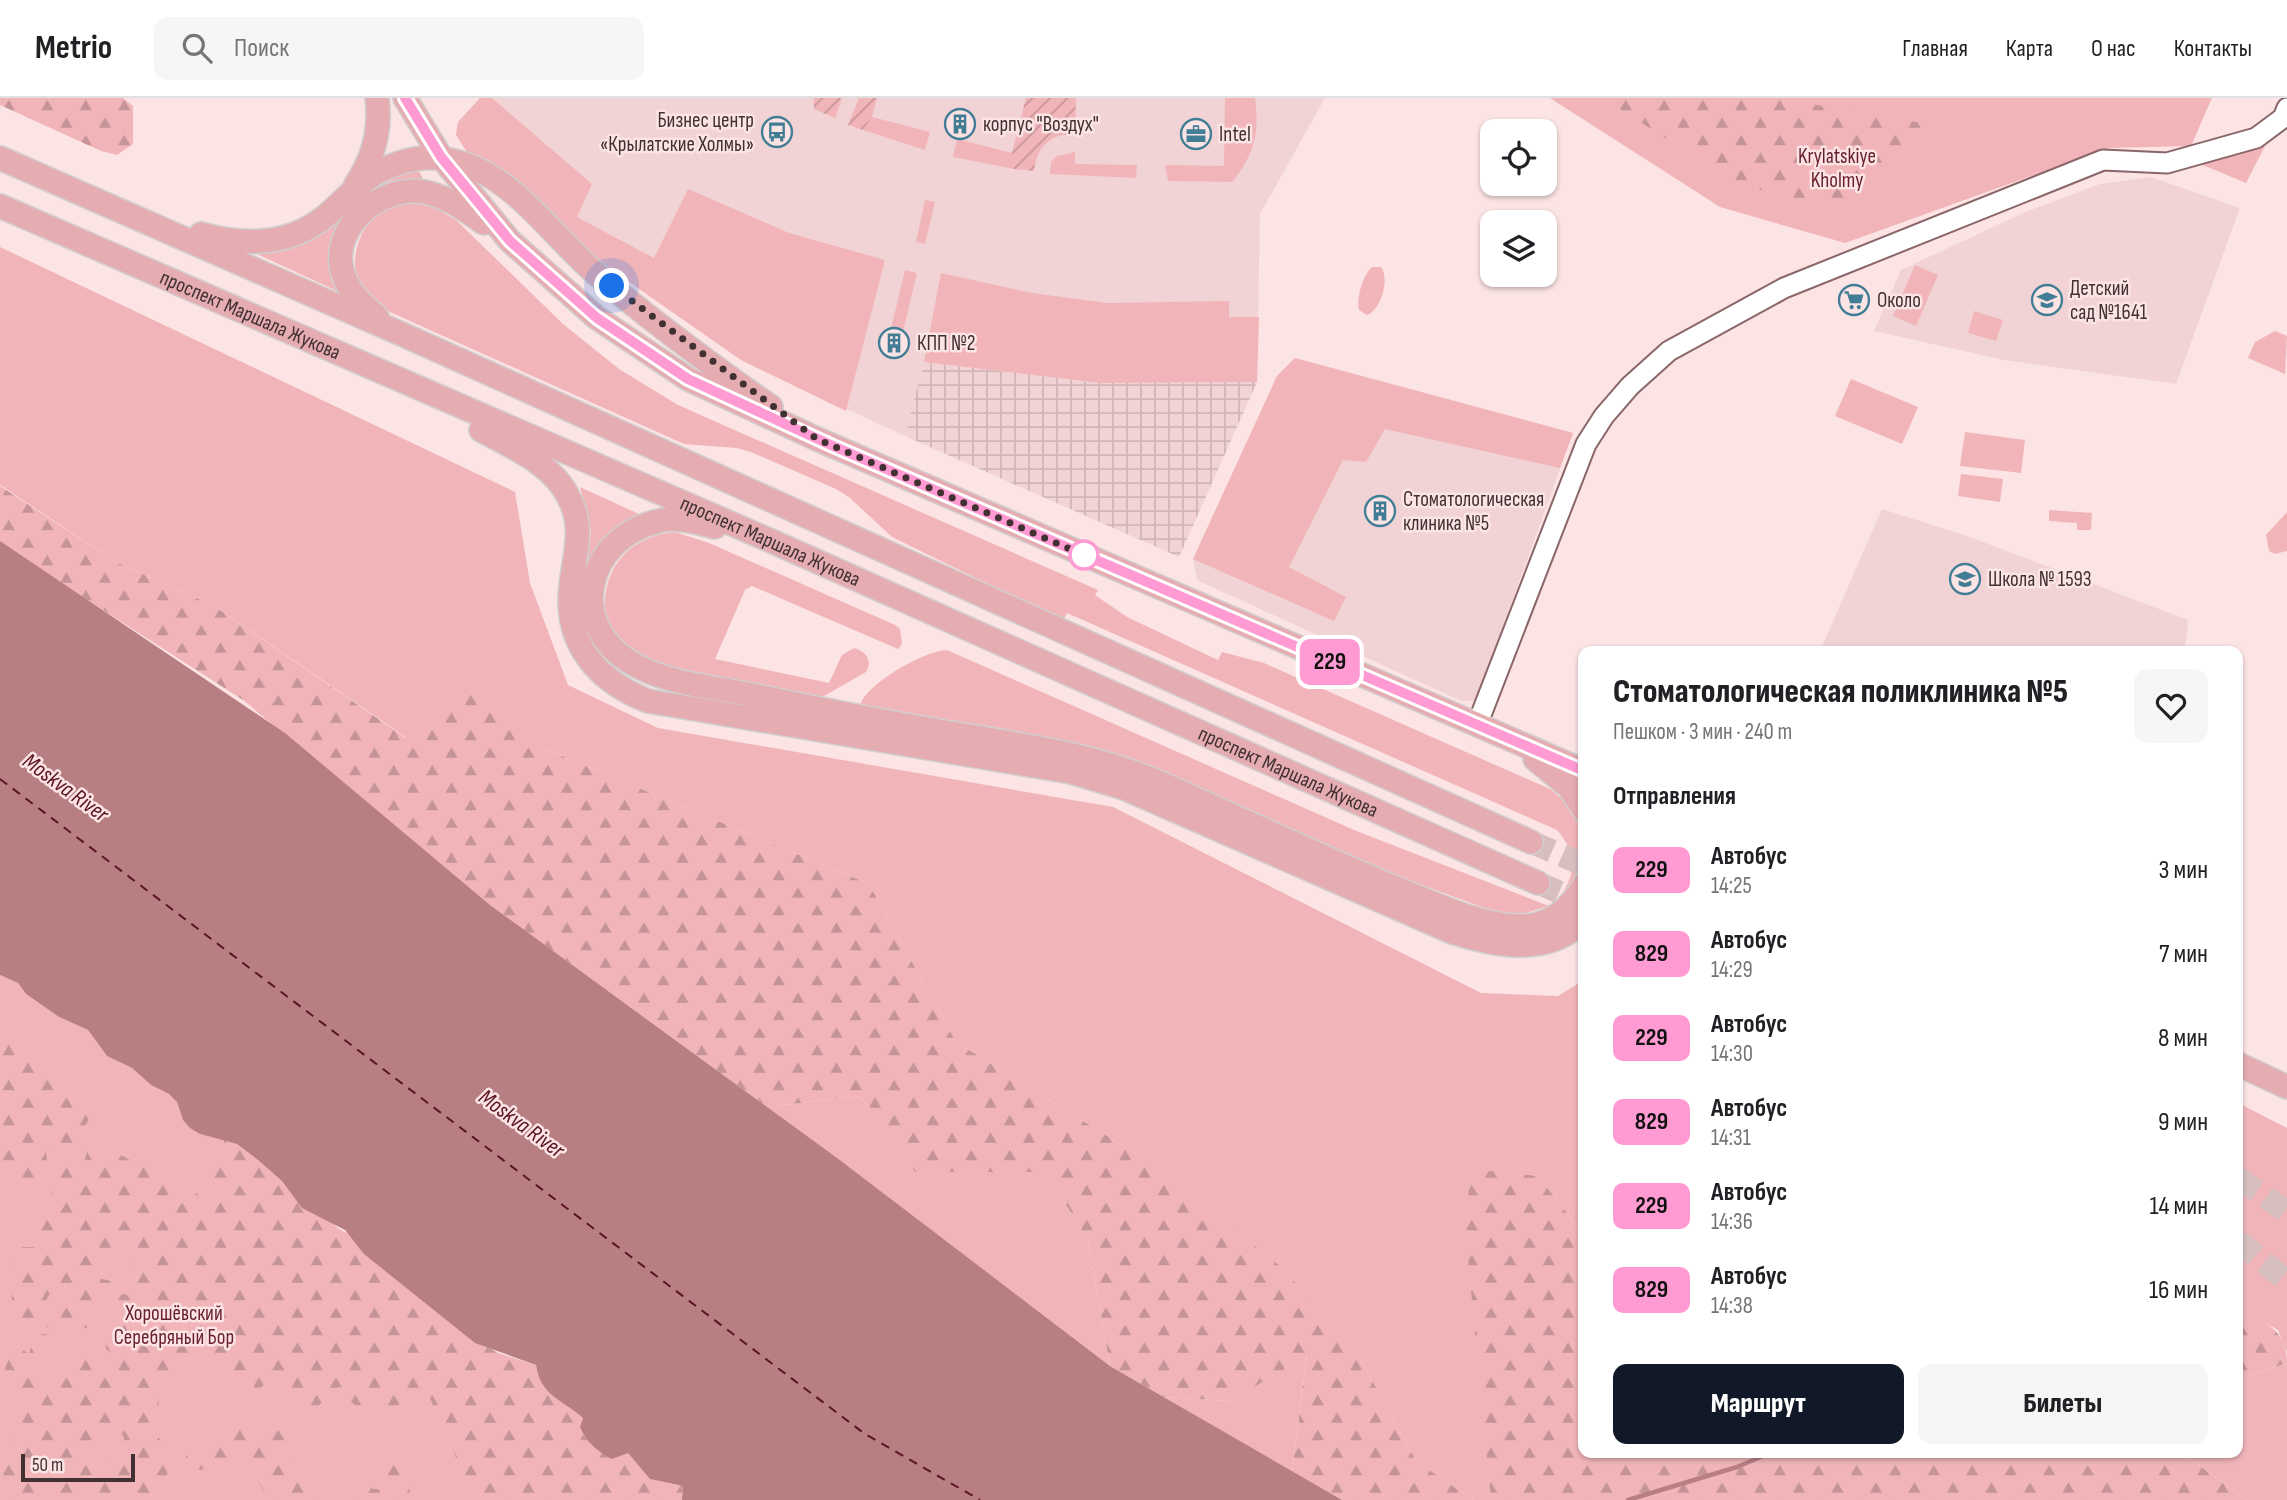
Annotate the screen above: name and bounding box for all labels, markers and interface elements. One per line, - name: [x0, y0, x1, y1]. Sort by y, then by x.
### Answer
- search box: [154, 17, 644, 80]
- text: Metrio: [35, 28, 112, 68]
- icon: search: [178, 29, 216, 67]
- text: Поиск: [234, 33, 289, 64]
- text: Главная: [1902, 34, 1968, 63]
- text: Карта: [2006, 34, 2053, 63]
- text: О нас: [2091, 34, 2136, 63]
- text: Контакты: [2174, 34, 2252, 63]
- building icon: корпус "Воздух": [943, 107, 977, 141]
- place label: Бизнес центр «Крылатские Холмы»: [600, 108, 754, 157]
- place label: корпус "Воздух": [983, 112, 1099, 137]
- bus stop icon: Бизнес центр «Крылатские Холмы»: [760, 115, 794, 149]
- office icon: Intel: [1179, 117, 1213, 151]
- map controls: [1480, 119, 1557, 287]
- button: locate: [1480, 119, 1557, 196]
- place label: Intel: [1219, 122, 1251, 147]
- park label: Krylatskiye Kholmy: [1798, 144, 1876, 193]
- button: layers: [1480, 210, 1557, 287]
- street label: проспект Маршала Жукова: [156, 265, 344, 365]
- your location: [594, 268, 629, 303]
- place label: Детский сад №1641: [2070, 276, 2148, 325]
- supermarket icon: Около: [1837, 283, 1871, 317]
- school or university icon: Детский сад №1641: [2030, 283, 2064, 317]
- place label: Около: [1877, 288, 1921, 313]
- building icon: КПП №2: [877, 326, 911, 360]
- place label: КПП №2: [917, 331, 975, 356]
- place label: Стоматологическая клиника №5: [1403, 487, 1544, 536]
- street label: проспект Маршала Жукова: [676, 491, 864, 592]
- building icon: Стоматологическая клиника №5: [1363, 494, 1397, 528]
- unlabelled marker: [1069, 540, 1099, 570]
- school or university icon: Школа № 1593: [1948, 562, 1982, 596]
- place label: Школа № 1593: [1988, 567, 2092, 592]
- line badge: 229: [1290, 639, 1370, 685]
- text: 229: [1314, 647, 1346, 676]
- button: heart: [2134, 669, 2208, 743]
- text: Стоматологическая поликлиника №5: [1613, 672, 2068, 712]
- text: Пешком · 3 мин · 240 m: [1613, 718, 1792, 746]
- street label: проспект Маршала Жукова: [1194, 721, 1382, 823]
- water label: Moskva River: [17, 747, 115, 829]
- text: Отправления: [1613, 781, 1736, 812]
- text: Автобус: [1711, 841, 1787, 872]
- text: 229: [1635, 855, 1668, 884]
- text: 3 мин: [2159, 855, 2208, 886]
- text: 14:25: [1711, 872, 1752, 900]
- text: Автобус: [1711, 925, 1787, 956]
- text: 829: [1635, 939, 1668, 968]
- text: 7 мин: [2159, 939, 2208, 970]
- text: 14:29: [1711, 956, 1753, 984]
- text: Автобус: [1711, 1009, 1787, 1040]
- text: 229: [1635, 1023, 1668, 1052]
- text: 8 мин: [2158, 1023, 2208, 1054]
- text: 14:30: [1711, 1040, 1753, 1068]
- water label: Moskva River: [473, 1083, 571, 1165]
- text: Автобус: [1711, 1093, 1787, 1124]
- text: 829: [1635, 1107, 1668, 1136]
- text: 9 мин: [2158, 1107, 2208, 1138]
- text: 14:31: [1711, 1124, 1751, 1152]
- text: Автобус: [1711, 1177, 1787, 1208]
- text: 229: [1635, 1191, 1668, 1220]
- text: 14 мин: [2149, 1191, 2208, 1222]
- text: 14:36: [1711, 1208, 1753, 1236]
- text: Автобус: [1711, 1261, 1787, 1292]
- text: 829: [1635, 1275, 1668, 1304]
- text: 16 мин: [2149, 1275, 2208, 1306]
- text: 14:38: [1711, 1292, 1753, 1320]
- park label: Хорошёвский Серебряный Бор: [114, 1301, 234, 1350]
- button: Маршрут: [1613, 1364, 1904, 1444]
- button: Билеты: [1918, 1364, 2208, 1444]
- scale bar: [21, 1451, 135, 1483]
- text: 50 m: [32, 1454, 63, 1477]

